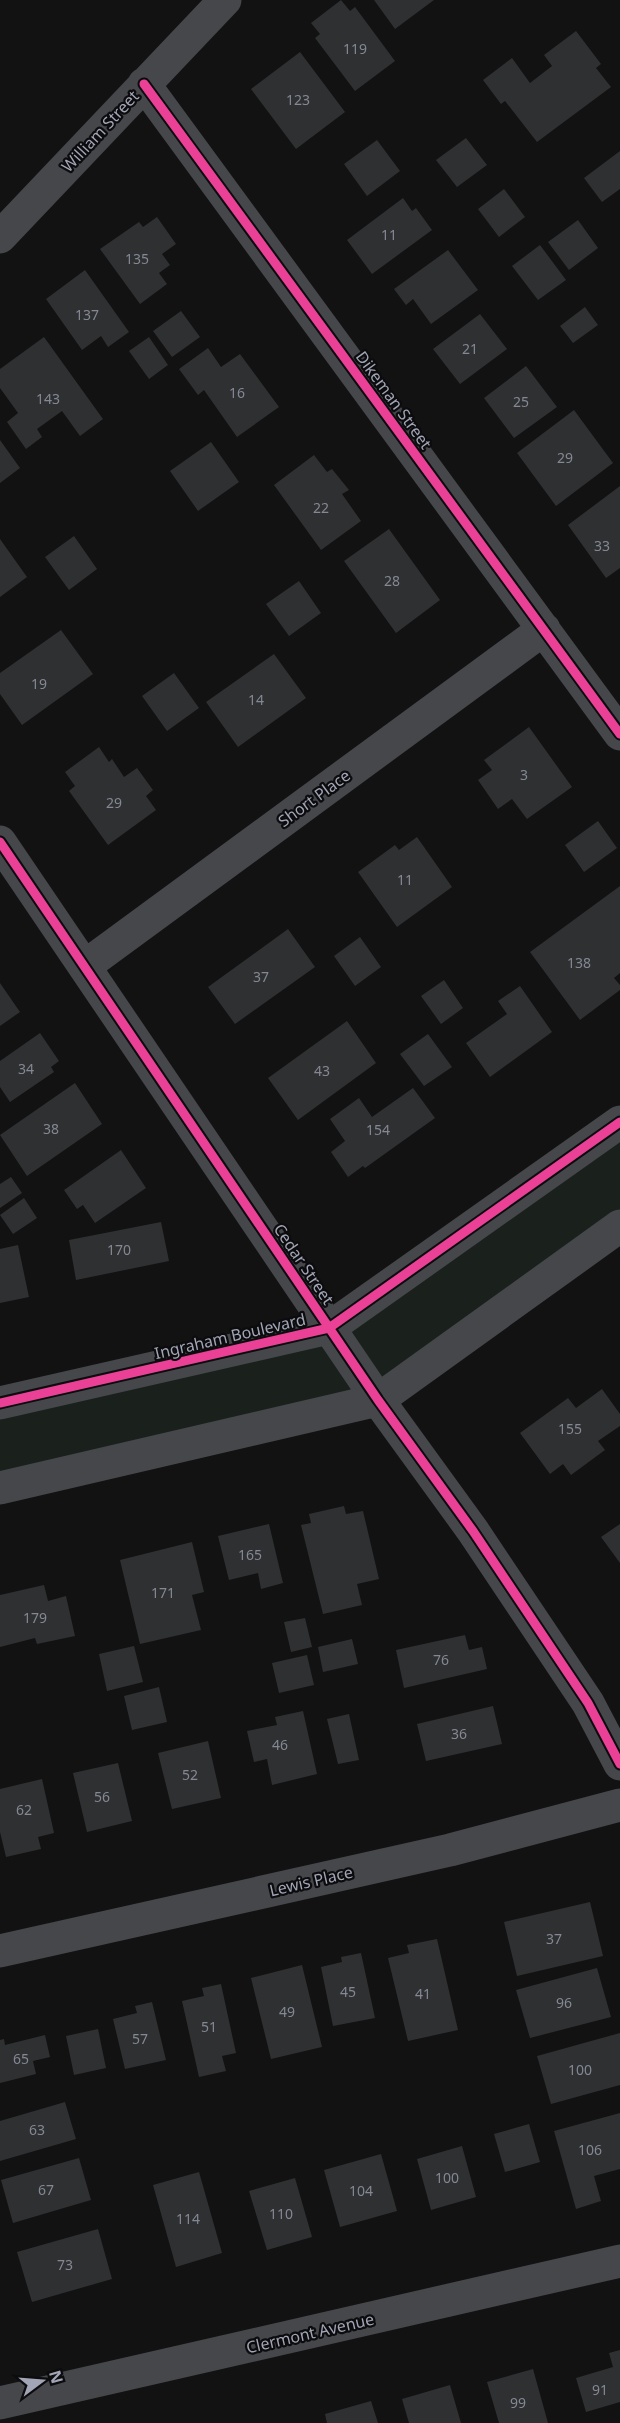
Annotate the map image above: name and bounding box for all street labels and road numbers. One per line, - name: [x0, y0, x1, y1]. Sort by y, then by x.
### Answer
- street label: William Street: [56, 85, 144, 177]
- street label: Dikeman Street: [351, 347, 437, 454]
- street label: Short Place: [273, 764, 355, 832]
- street label: Cedar Street: [269, 1219, 339, 1309]
- street label: Ingraham Boulevard: [152, 1308, 308, 1364]
- street label: Lewis Place: [267, 1861, 355, 1901]
- street label: Clermont Avenue: [244, 2308, 376, 2358]

